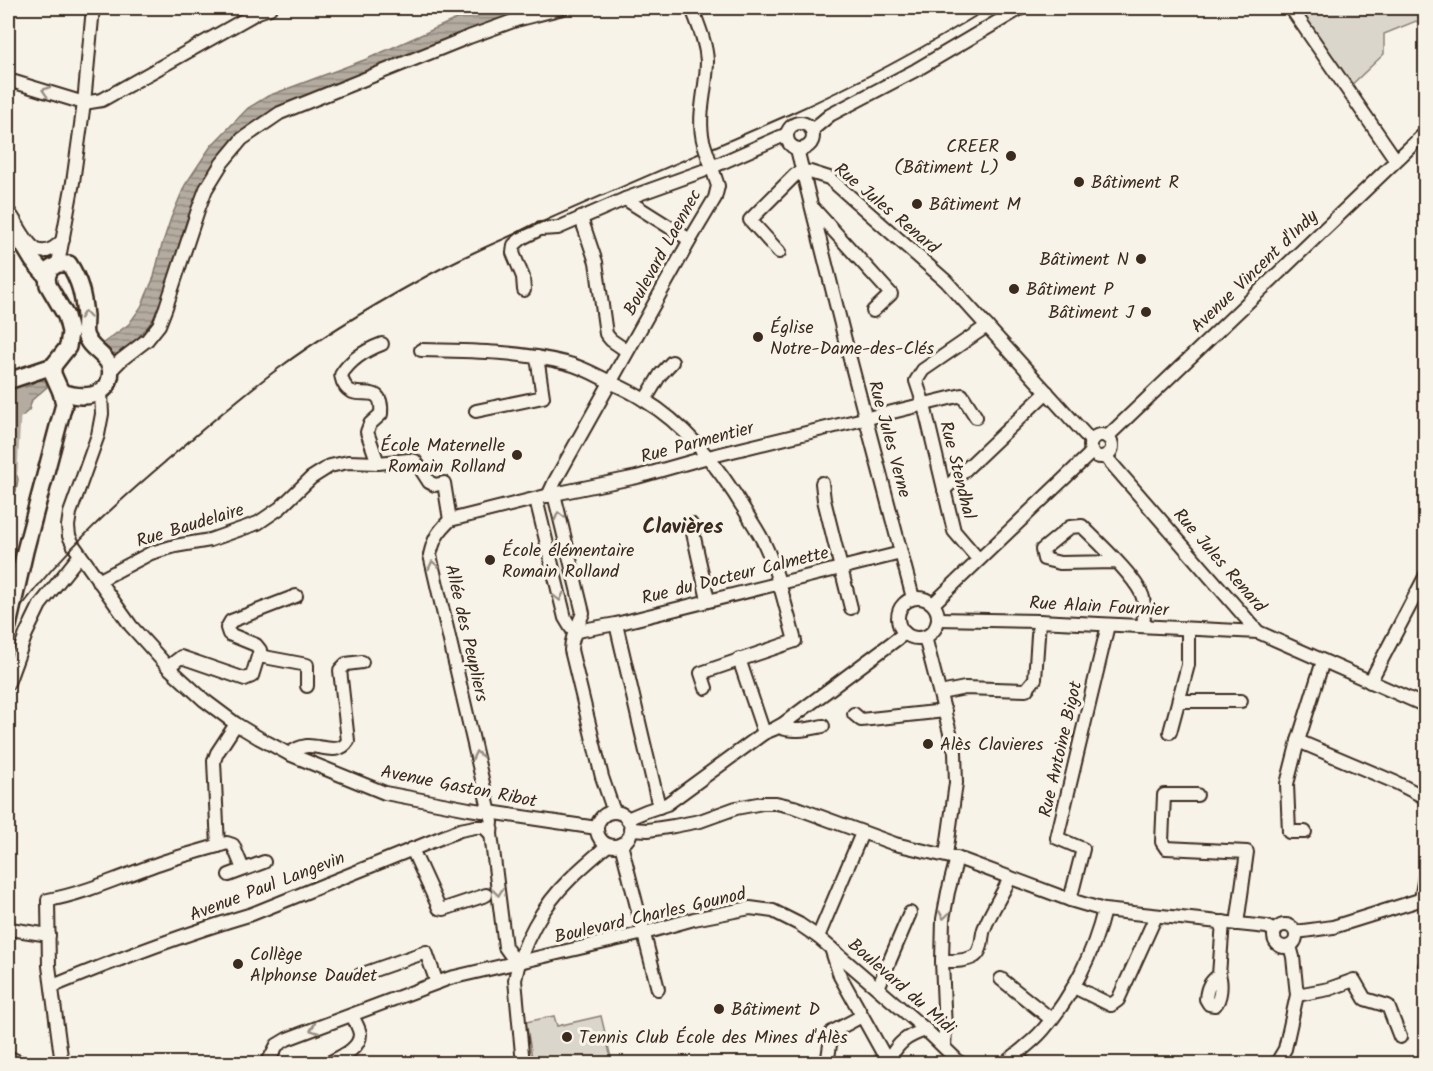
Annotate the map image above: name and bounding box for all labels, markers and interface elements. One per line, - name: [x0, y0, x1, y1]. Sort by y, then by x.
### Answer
- one-way arrow: [41, 86, 52, 98]
- place label: CREER (Bâtiment L): [894, 133, 999, 183]
- marker: CREER (Bâtiment L): [1004, 149, 1018, 163]
- street label: Rue Jules Renard: [827, 156, 946, 263]
- place label: Bâtiment R: [1091, 169, 1179, 198]
- marker: Bâtiment R: [1072, 175, 1086, 189]
- street label: Boulevard Laennec: [617, 184, 710, 321]
- place label: Bâtiment M: [929, 191, 1021, 220]
- marker: Bâtiment M: [910, 197, 924, 211]
- street label: Avenue Vincent d'Indy: [1185, 203, 1326, 341]
- place label: Bâtiment N: [1039, 246, 1129, 275]
- marker: Bâtiment N: [1134, 252, 1148, 266]
- place label: Bâtiment P: [1026, 276, 1114, 305]
- marker: Bâtiment P: [1007, 282, 1021, 296]
- place label: Bâtiment J: [1048, 299, 1135, 328]
- marker: Bâtiment J: [1139, 305, 1153, 319]
- one-way arrow: [78, 310, 91, 319]
- place label: Église Notre-Dame-des-Clés: [770, 314, 934, 364]
- marker: Église Notre-Dame-des-Clés: [751, 330, 765, 344]
- street label: Rue Jules Verne: [859, 378, 918, 501]
- street label: Rue Parmentier: [638, 414, 758, 472]
- street label: Rue Stendhal: [930, 418, 983, 523]
- place label: École Maternelle Romain Rolland: [380, 432, 506, 482]
- marker: École Maternelle Romain Rolland: [510, 448, 524, 462]
- street label: Rue Baudelaire: [133, 496, 248, 557]
- street label: Rue Jules Renard: [1165, 502, 1273, 621]
- one-way arrow: [553, 511, 566, 521]
- district label: Clavières: [643, 511, 724, 544]
- place label: École élémentaire Romain Rolland: [502, 537, 634, 587]
- street label: Rue du Docteur Calmette: [639, 539, 832, 614]
- marker: École élémentaire Romain Rolland: [483, 553, 497, 567]
- one-way arrow: [427, 560, 440, 570]
- street label: Allée des Peupliers: [436, 562, 496, 705]
- street label: Rue Alain Fournier: [1029, 589, 1170, 626]
- one-way arrow: [552, 592, 565, 602]
- street label: Rue Antoine Bigot: [1032, 677, 1091, 820]
- place label: Alès Clavieres: [940, 731, 1044, 760]
- marker: Alès Clavieres: [921, 737, 935, 751]
- one-way arrow: [472, 750, 485, 760]
- street label: Avenue Gaston Ribot: [378, 758, 540, 817]
- street label: Avenue Paul Langevin: [185, 844, 350, 930]
- street label: Boulevard Charles Gounod: [552, 880, 750, 953]
- one-way arrow: [492, 888, 504, 897]
- one-way arrow: [939, 911, 951, 920]
- street label: Boulevard du Midi: [840, 932, 962, 1043]
- place label: Collège Alphonse Daudet: [250, 941, 378, 991]
- marker: Collège Alphonse Daudet: [231, 957, 245, 971]
- place label: Bâtiment D: [731, 996, 820, 1025]
- marker: Bâtiment D: [712, 1002, 726, 1016]
- one-way arrow: [309, 1022, 320, 1035]
- place label: Tennis Club École des Mines d'Alès: [579, 1024, 848, 1053]
- marker: Tennis Club École des Mines d'Alès: [560, 1030, 574, 1044]

